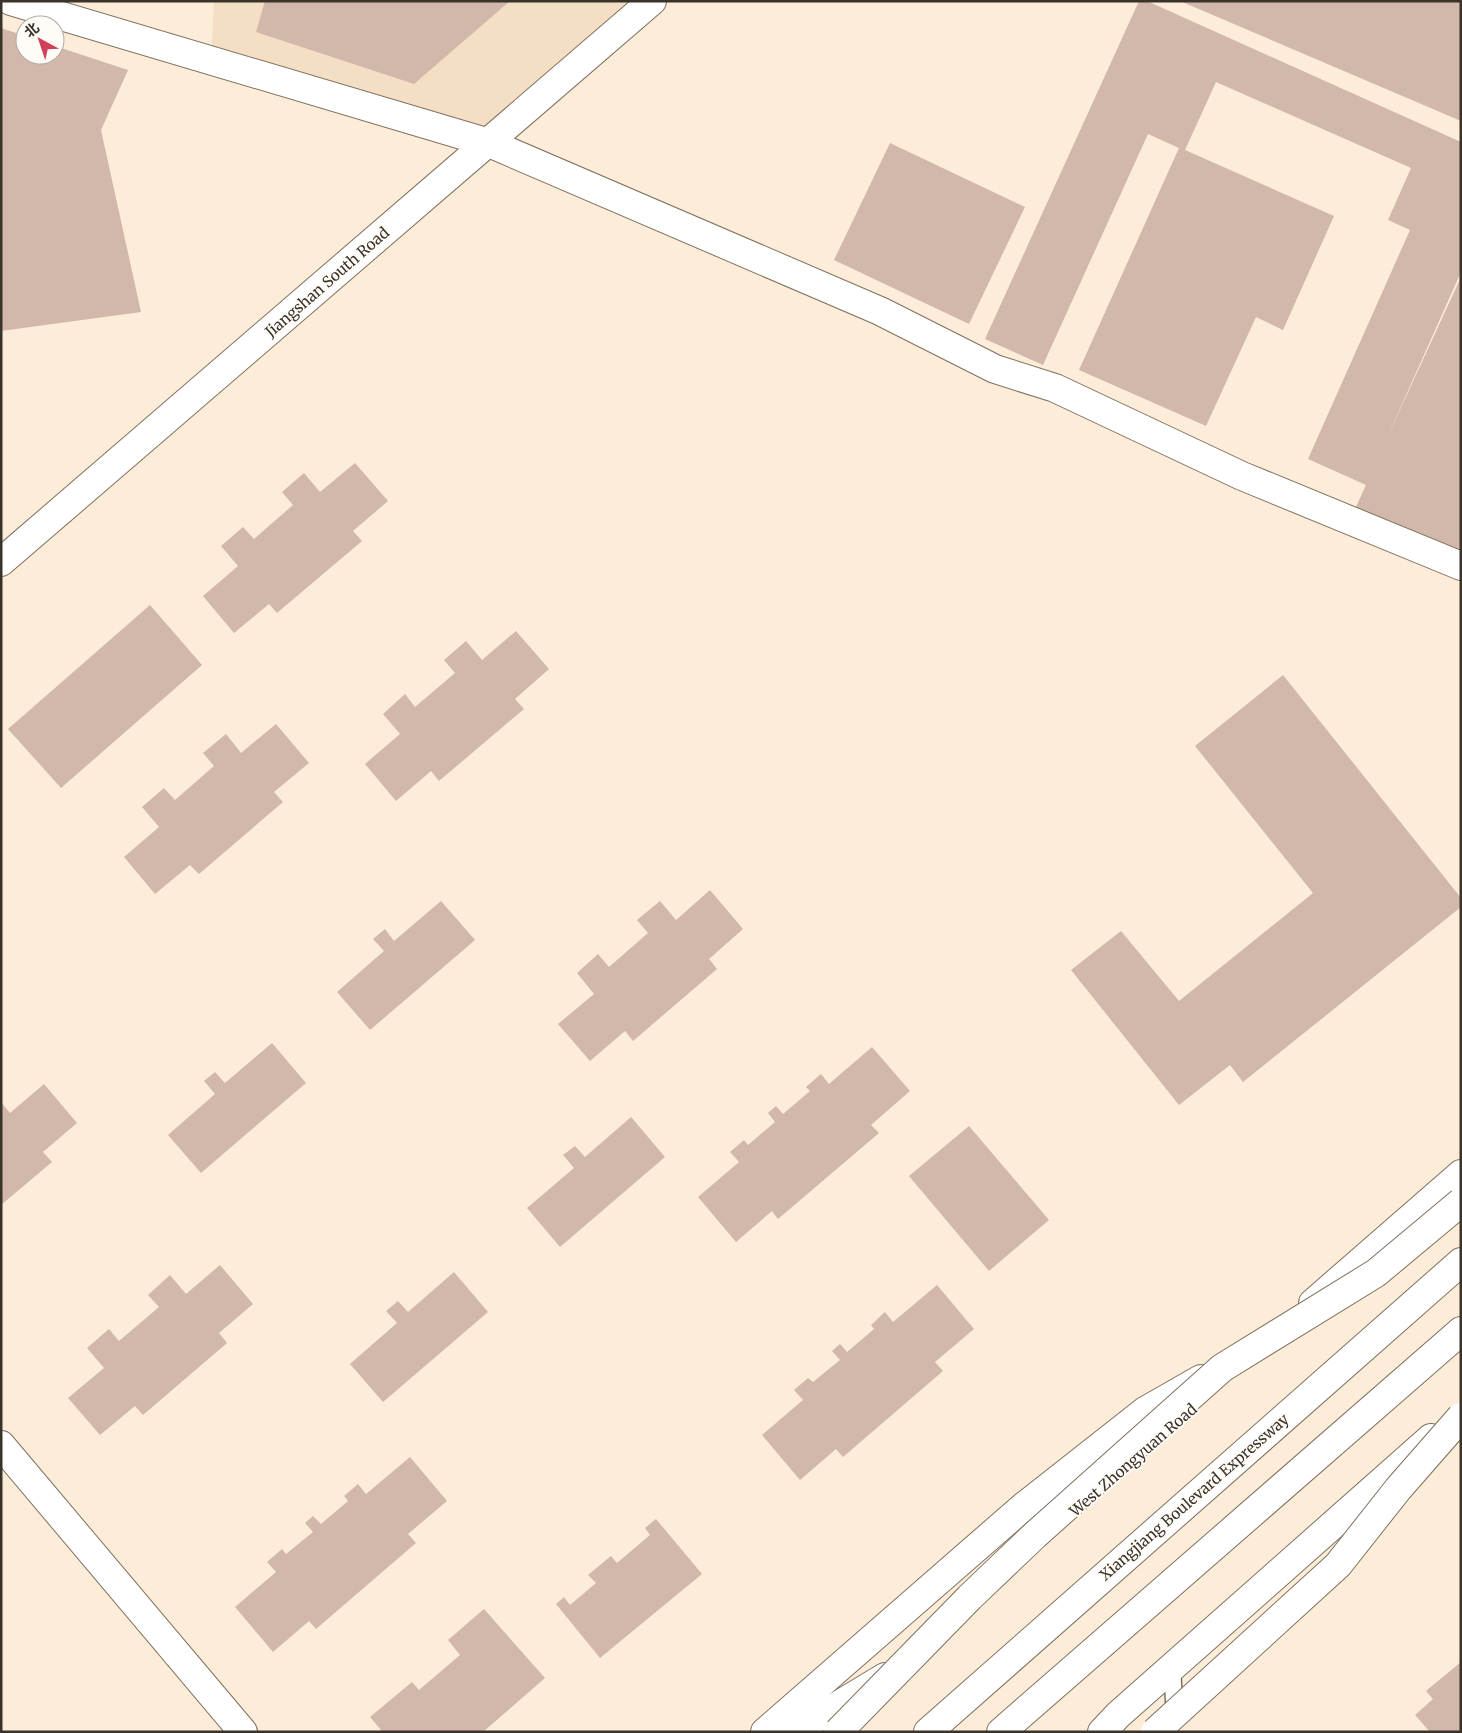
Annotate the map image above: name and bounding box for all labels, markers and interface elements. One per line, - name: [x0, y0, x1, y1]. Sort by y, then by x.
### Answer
- north arrow: [15, 15, 65, 65]
- text: 北: [20, 19, 43, 41]
- street label: Jiangshan South Road: [260, 223, 393, 342]
- street label: West Zhongyuan Road: [1065, 1399, 1201, 1521]
- street label: Xiangjiang Boulevard Expressway: [1095, 1409, 1293, 1584]

